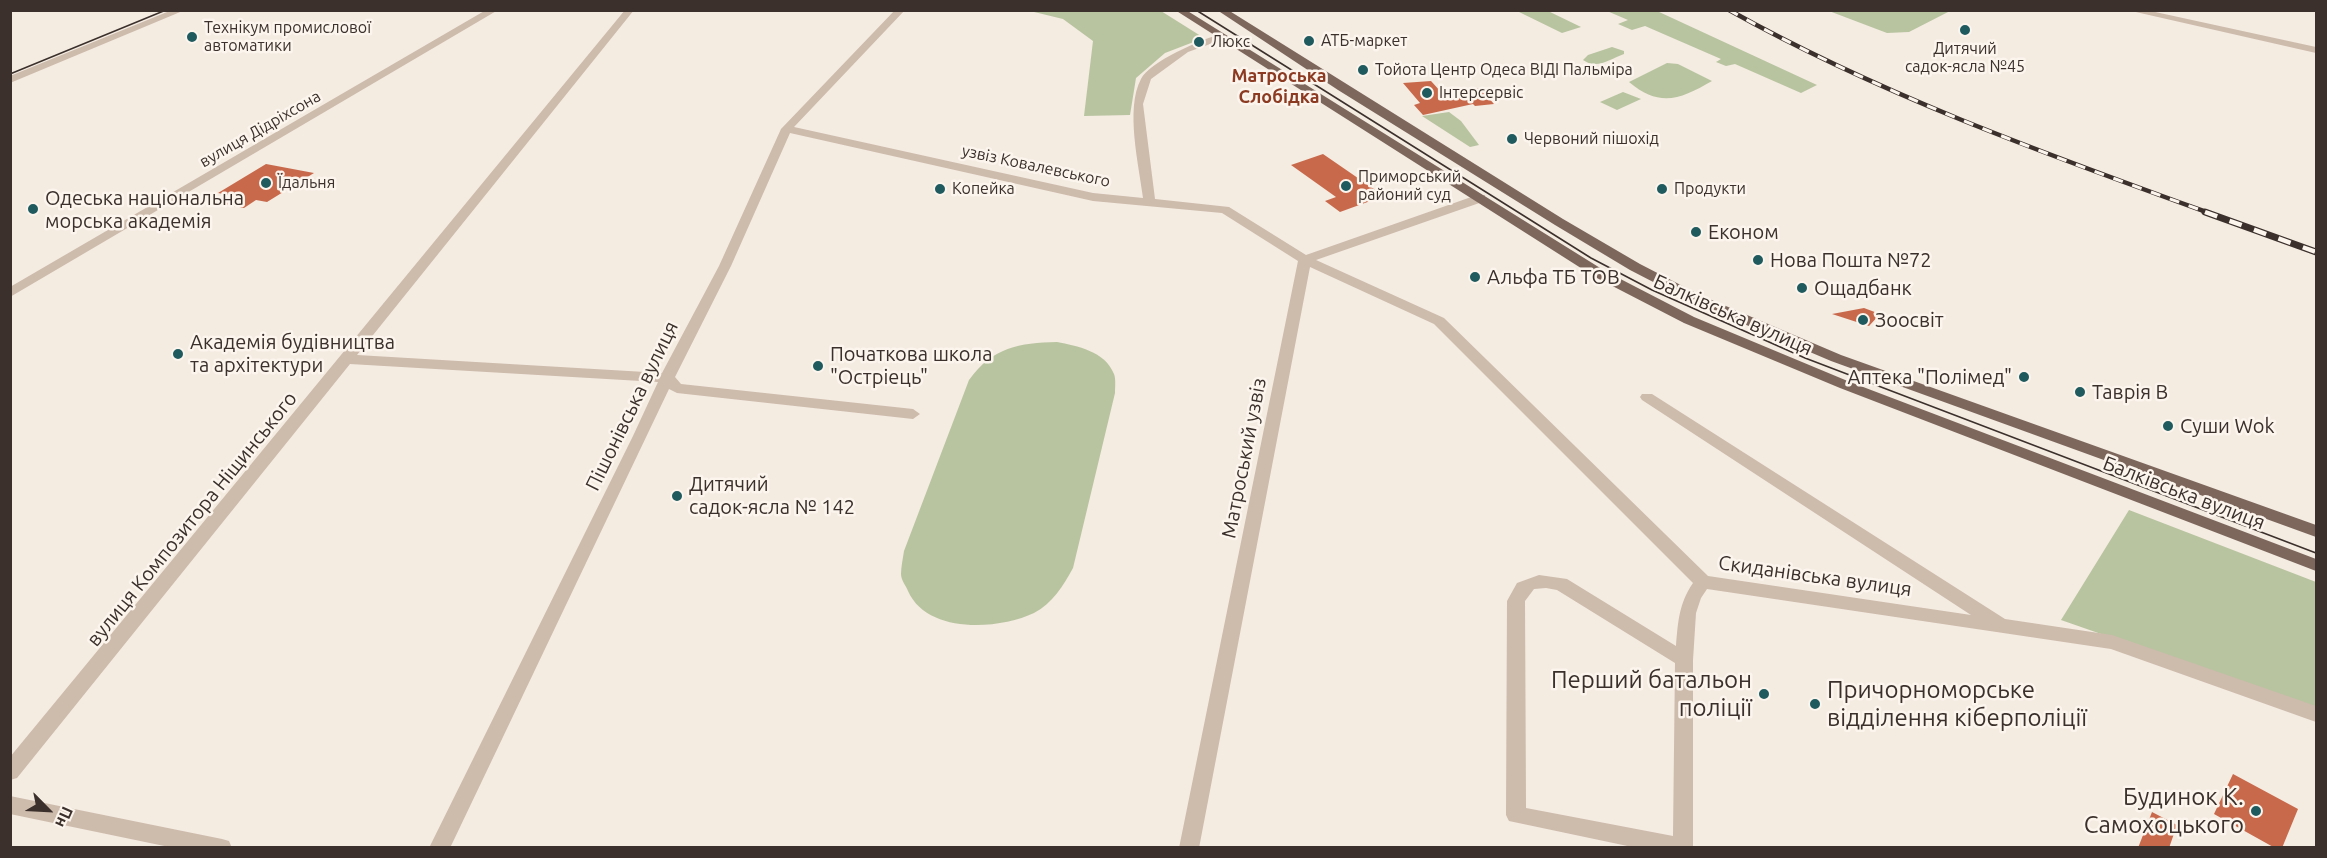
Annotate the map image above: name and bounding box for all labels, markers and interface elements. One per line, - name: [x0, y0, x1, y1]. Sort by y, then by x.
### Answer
- place label: Технікум промислової автоматики: [204, 18, 371, 56]
- marker: Дитячий садок-ясла №45: [1958, 23, 1972, 37]
- marker: Технікум промислової автоматики: [185, 30, 199, 44]
- place label: АТБ-маркет: [1321, 31, 1407, 51]
- place label: Люкс: [1211, 32, 1250, 52]
- marker: АТБ-маркет: [1302, 34, 1316, 48]
- marker: Люкс: [1192, 35, 1206, 49]
- place label: Дитячий садок-ясла №45: [1905, 39, 2025, 77]
- place label: Тойота Центр Одеса ВІДІ Пальміра: [1375, 60, 1633, 80]
- marker: Тойота Центр Одеса ВІДІ Пальміра: [1356, 63, 1370, 77]
- district label: Матроська Слобідка: [1231, 65, 1327, 107]
- place label: Інтерсервіс: [1439, 83, 1524, 103]
- marker: Інтерсервіс: [1420, 86, 1434, 100]
- street label: вулиця Дідріхсона: [196, 87, 324, 171]
- place label: Червоний пішохід: [1524, 129, 1659, 149]
- marker: Червоний пішохід: [1505, 132, 1519, 146]
- street label: узвіз Ковалевського: [960, 141, 1112, 191]
- place label: Приморський районий суд: [1358, 167, 1461, 205]
- place label: Їдальня: [278, 173, 335, 193]
- marker: Їдальня: [259, 176, 273, 190]
- place label: Копейка: [952, 179, 1015, 199]
- marker: Приморський районий суд: [1339, 179, 1353, 193]
- place label: Продукти: [1674, 179, 1746, 199]
- marker: Копейка: [933, 182, 947, 196]
- marker: Продукти: [1655, 182, 1669, 196]
- place label: Одеська національна морська академія: [45, 186, 244, 233]
- marker: Одеська національна морська академія: [26, 202, 40, 216]
- place label: Економ: [1708, 220, 1779, 244]
- marker: Економ: [1689, 225, 1703, 239]
- place label: Нова Пошта №72: [1770, 248, 1932, 272]
- marker: Нова Пошта №72: [1751, 253, 1765, 267]
- place label: Альфа ТБ ТОВ: [1487, 265, 1620, 289]
- street label: Балківська вулиця: [1650, 269, 1816, 361]
- marker: Альфа ТБ ТОВ: [1468, 270, 1482, 284]
- place label: Ощадбанк: [1814, 276, 1912, 300]
- marker: Ощадбанк: [1795, 281, 1809, 295]
- place label: Зоосвіт: [1875, 308, 1944, 332]
- marker: Зоосвіт: [1856, 313, 1870, 327]
- street label: Пішонівська вулиця: [581, 318, 683, 494]
- place label: Академія будівництва та архітектури: [190, 330, 395, 377]
- place label: Початкова школа "Остріець": [830, 342, 992, 389]
- marker: Академія будівництва та архітектури: [171, 347, 185, 361]
- marker: Початкова школа "Остріець": [811, 359, 825, 373]
- place label: Аптека "Полімед": [1848, 365, 2012, 389]
- marker: Аптека "Полімед": [2017, 370, 2031, 384]
- street label: Матроський узвіз: [1217, 376, 1271, 540]
- place label: Таврія В: [2092, 380, 2168, 404]
- marker: Таврія В: [2073, 385, 2087, 399]
- street label: вулиця Композитора Ніщинського: [82, 387, 302, 651]
- place label: Суши Wok: [2180, 414, 2275, 438]
- marker: Суши Wok: [2161, 419, 2175, 433]
- street label: Балківська вулиця: [2100, 451, 2268, 535]
- place label: Дитячий садок-ясла № 142: [689, 472, 855, 519]
- marker: Дитячий садок-ясла № 142: [670, 489, 684, 503]
- street label: Скиданівська вулиця: [1717, 551, 1913, 601]
- place label: Перший батальон поліції: [1551, 666, 1752, 722]
- place label: Причорноморське відділення кіберполіції: [1827, 676, 2087, 732]
- marker: Перший батальон поліції: [1757, 687, 1771, 701]
- marker: Причорноморське відділення кіберполіції: [1808, 697, 1822, 711]
- north arrow: [18, 780, 78, 840]
- place label: Будинок К. Самохоцького: [2084, 783, 2244, 839]
- text: Пн: [52, 804, 77, 831]
- marker: Будинок К. Самохоцького: [2249, 804, 2263, 818]

